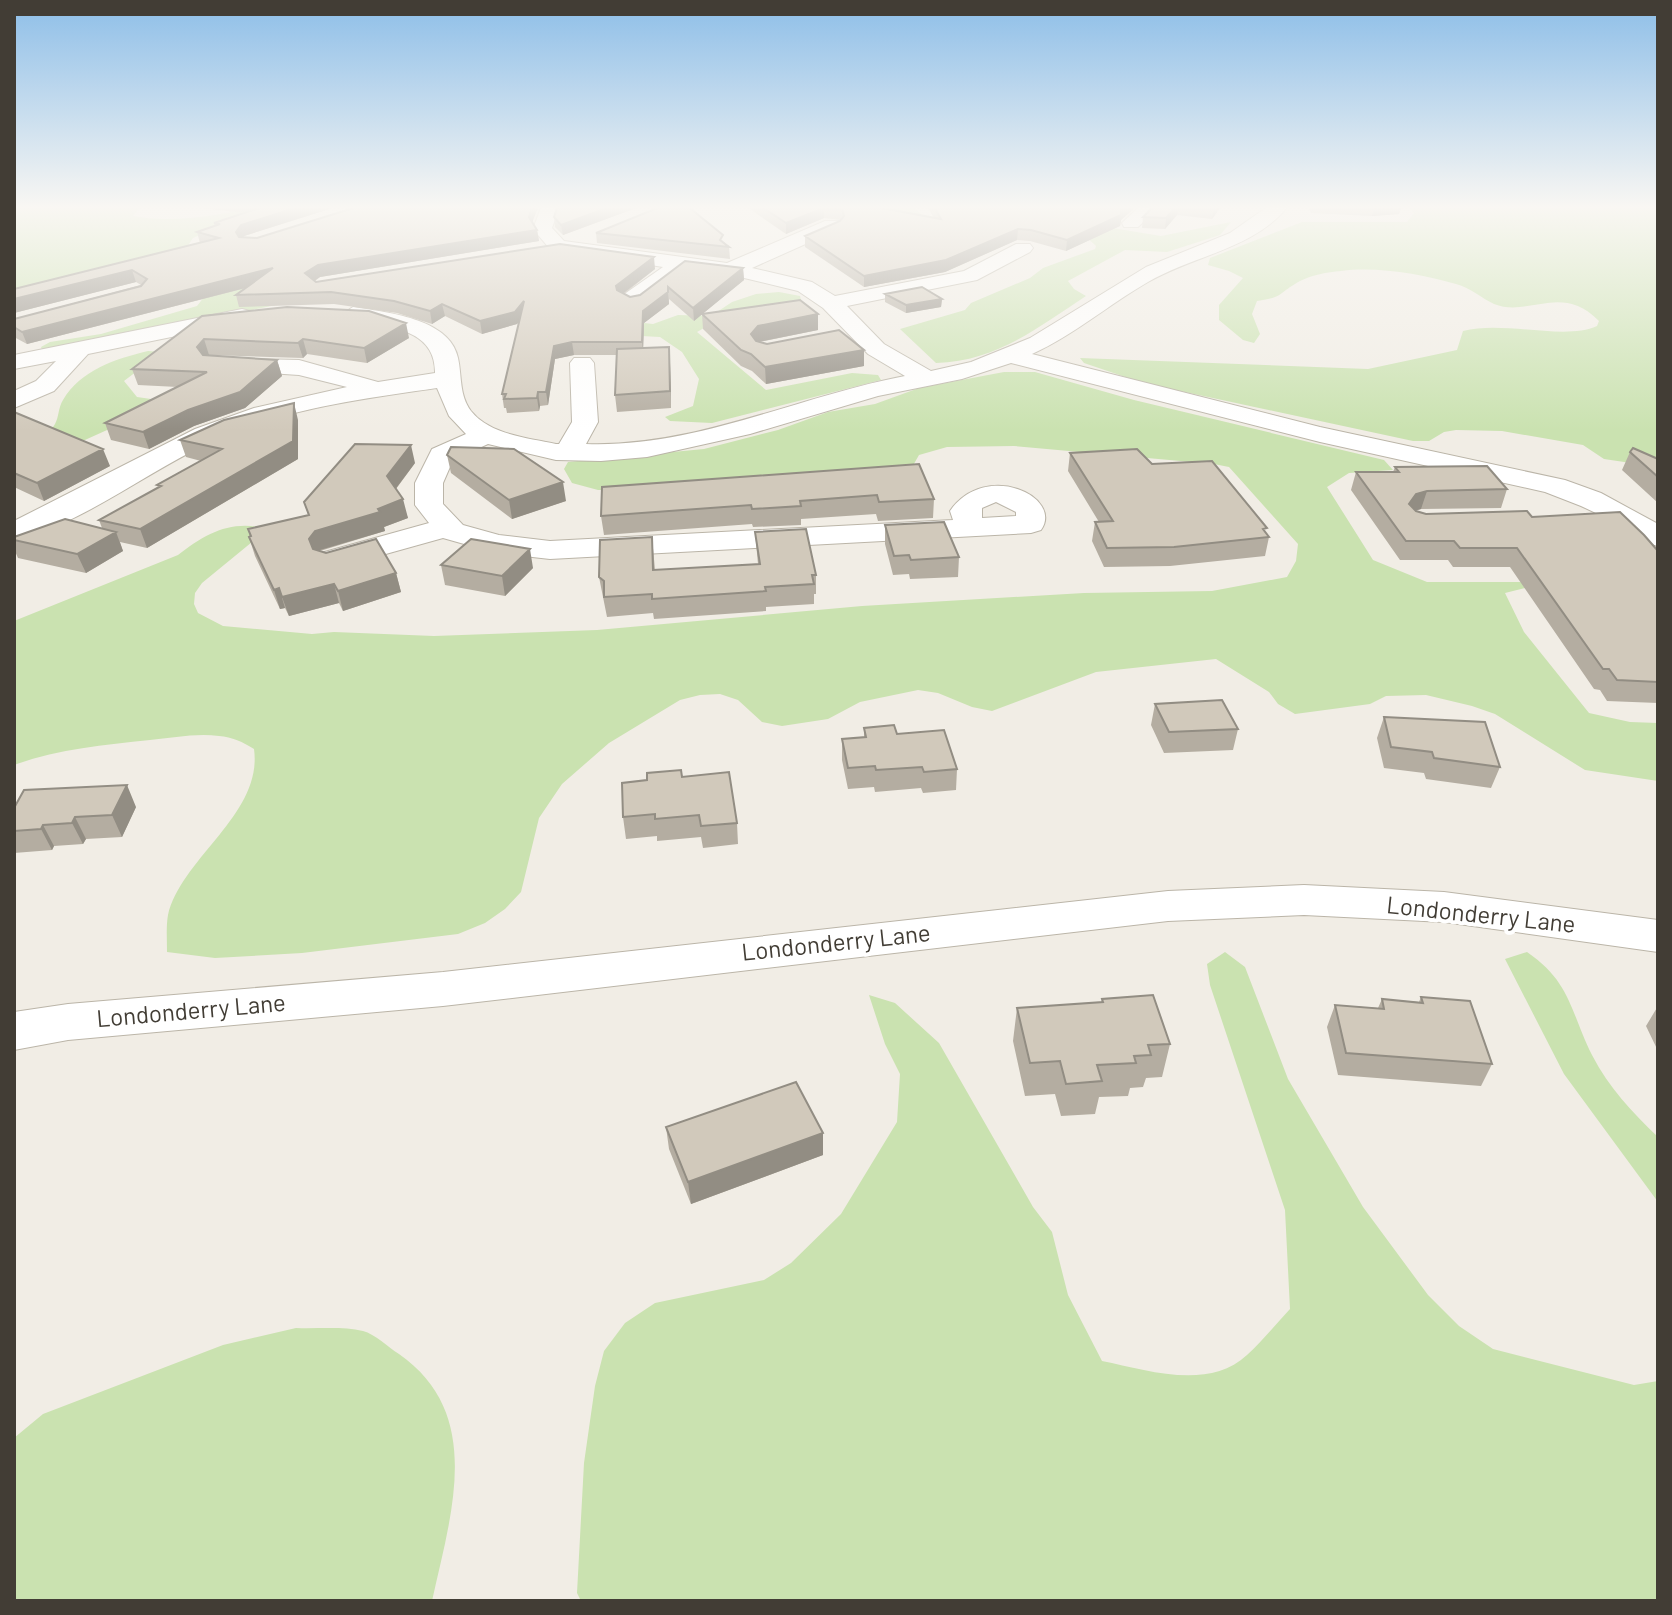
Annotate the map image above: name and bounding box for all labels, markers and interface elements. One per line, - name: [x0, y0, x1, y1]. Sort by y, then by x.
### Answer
- street label: Londonderry Lane: [1385, 889, 1577, 938]
- street label: Londonderry Lane: [740, 917, 932, 966]
- street label: Londonderry Lane: [95, 987, 287, 1032]

